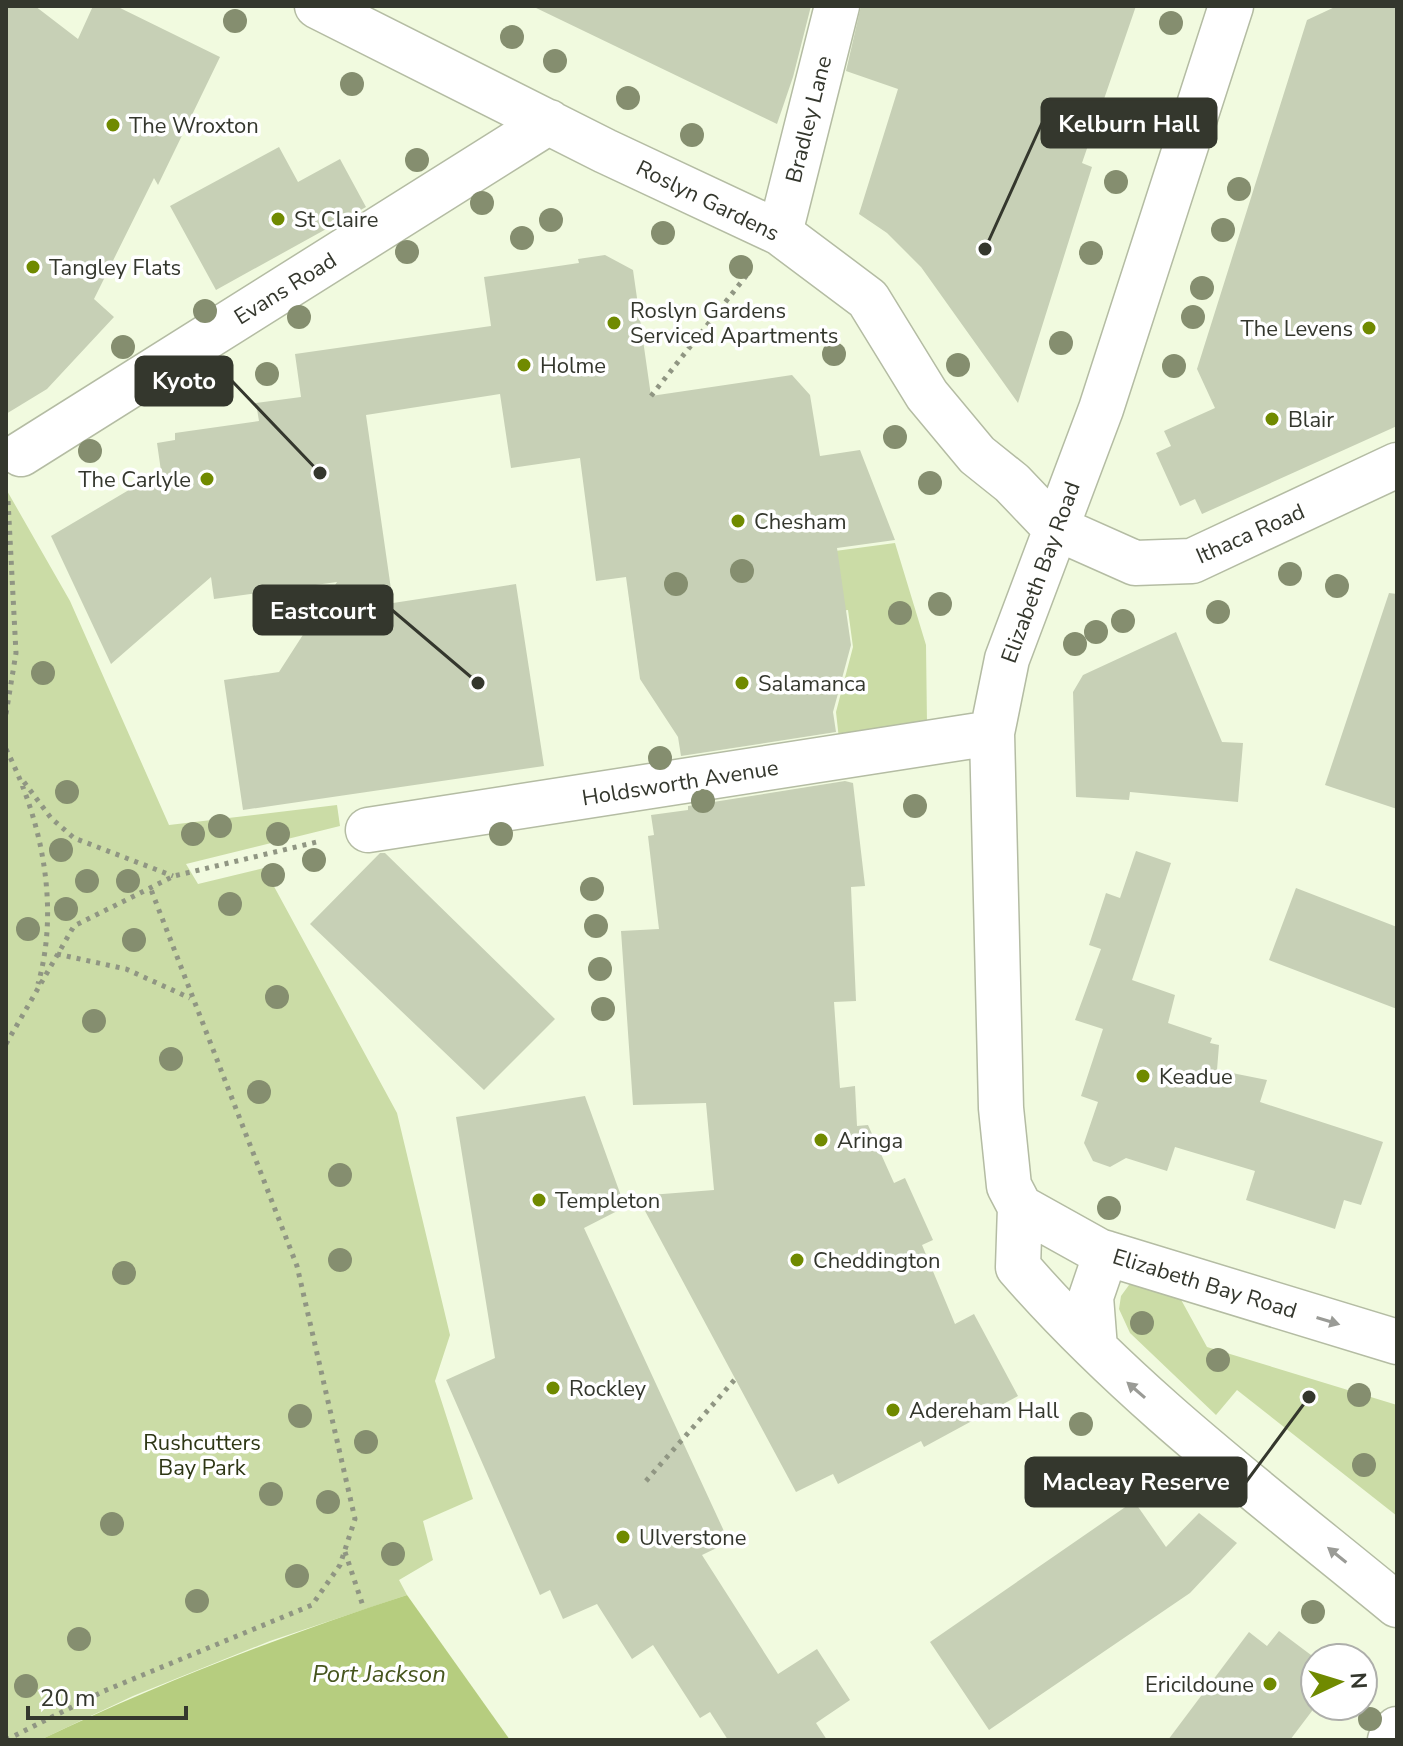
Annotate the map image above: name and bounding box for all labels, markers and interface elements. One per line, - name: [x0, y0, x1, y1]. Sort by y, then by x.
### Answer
- street label: Bradley Lane: [779, 53, 839, 186]
- callout: Kelburn Hall: [1042, 99, 1216, 147]
- text: Kelburn Hall: [1058, 108, 1200, 140]
- place label: The Wroxton: [129, 111, 259, 141]
- marker: The Wroxton: [104, 116, 122, 134]
- street label: Roslyn Gardens: [631, 153, 784, 249]
- place label: St Claire: [294, 205, 378, 235]
- marker: St Claire: [269, 210, 287, 228]
- street label: Evans Road: [229, 246, 342, 332]
- place label: Tangley Flats: [49, 253, 181, 283]
- marker: Tangley Flats: [24, 258, 42, 276]
- place label: Roslyn Gardens Serviced Apartments: [630, 296, 838, 351]
- marker: Roslyn Gardens Serviced Apartments: [605, 314, 623, 332]
- place label: The Levens: [1241, 314, 1353, 344]
- marker: The Levens: [1360, 319, 1378, 337]
- place label: Holme: [540, 351, 606, 381]
- marker: Holme: [515, 356, 533, 374]
- callout: Kyoto: [136, 357, 232, 405]
- text: Kyoto: [152, 365, 216, 397]
- place label: Blair: [1288, 405, 1334, 435]
- marker: Blair: [1263, 410, 1281, 428]
- place label: The Carlyle: [78, 465, 191, 495]
- marker: The Carlyle: [198, 470, 216, 488]
- street label: Elizabeth Bay Road: [994, 477, 1088, 667]
- street label: Ithaca Road: [1191, 497, 1310, 571]
- place label: Chesham: [754, 507, 847, 537]
- marker: Chesham: [729, 512, 747, 530]
- callout: Eastcourt: [254, 586, 392, 634]
- text: Eastcourt: [270, 595, 377, 627]
- place label: Salamanca: [758, 669, 866, 699]
- marker: Salamanca: [733, 674, 751, 692]
- street label: Holdsworth Avenue: [580, 753, 780, 813]
- place label: Keadue: [1159, 1062, 1233, 1092]
- marker: Keadue: [1134, 1067, 1152, 1085]
- place label: Aringa: [837, 1126, 903, 1156]
- marker: Aringa: [812, 1131, 830, 1149]
- place label: Templeton: [555, 1186, 660, 1216]
- marker: Templeton: [530, 1191, 548, 1209]
- street label: Elizabeth Bay Road: [1109, 1242, 1300, 1326]
- place label: Cheddington: [813, 1246, 940, 1276]
- marker: Cheddington: [788, 1251, 806, 1269]
- one-way arrow: [1316, 1315, 1340, 1328]
- place label: Rockley: [569, 1374, 647, 1404]
- marker: Rockley: [544, 1379, 562, 1397]
- one-way arrow: [1127, 1382, 1147, 1399]
- place label: Adereham Hall: [909, 1396, 1059, 1426]
- marker: Adereham Hall: [884, 1401, 902, 1419]
- park label: Rushcutters Bay Park: [143, 1428, 261, 1483]
- callout: Macleay Reserve: [1026, 1458, 1246, 1506]
- text: Macleay Reserve: [1042, 1466, 1230, 1498]
- place label: Ulverstone: [639, 1523, 746, 1553]
- marker: Ulverstone: [614, 1528, 632, 1546]
- one-way arrow: [1327, 1547, 1347, 1564]
- north arrow: [1299, 1642, 1379, 1722]
- water label: Port Jackson: [312, 1658, 446, 1690]
- scale bar: [28, 1670, 186, 1720]
- place label: Ericildoune: [1145, 1670, 1254, 1700]
- text: N: [1342, 1671, 1373, 1690]
- marker: Ericildoune: [1261, 1675, 1279, 1693]
- text: 20 m: [40, 1682, 96, 1714]

